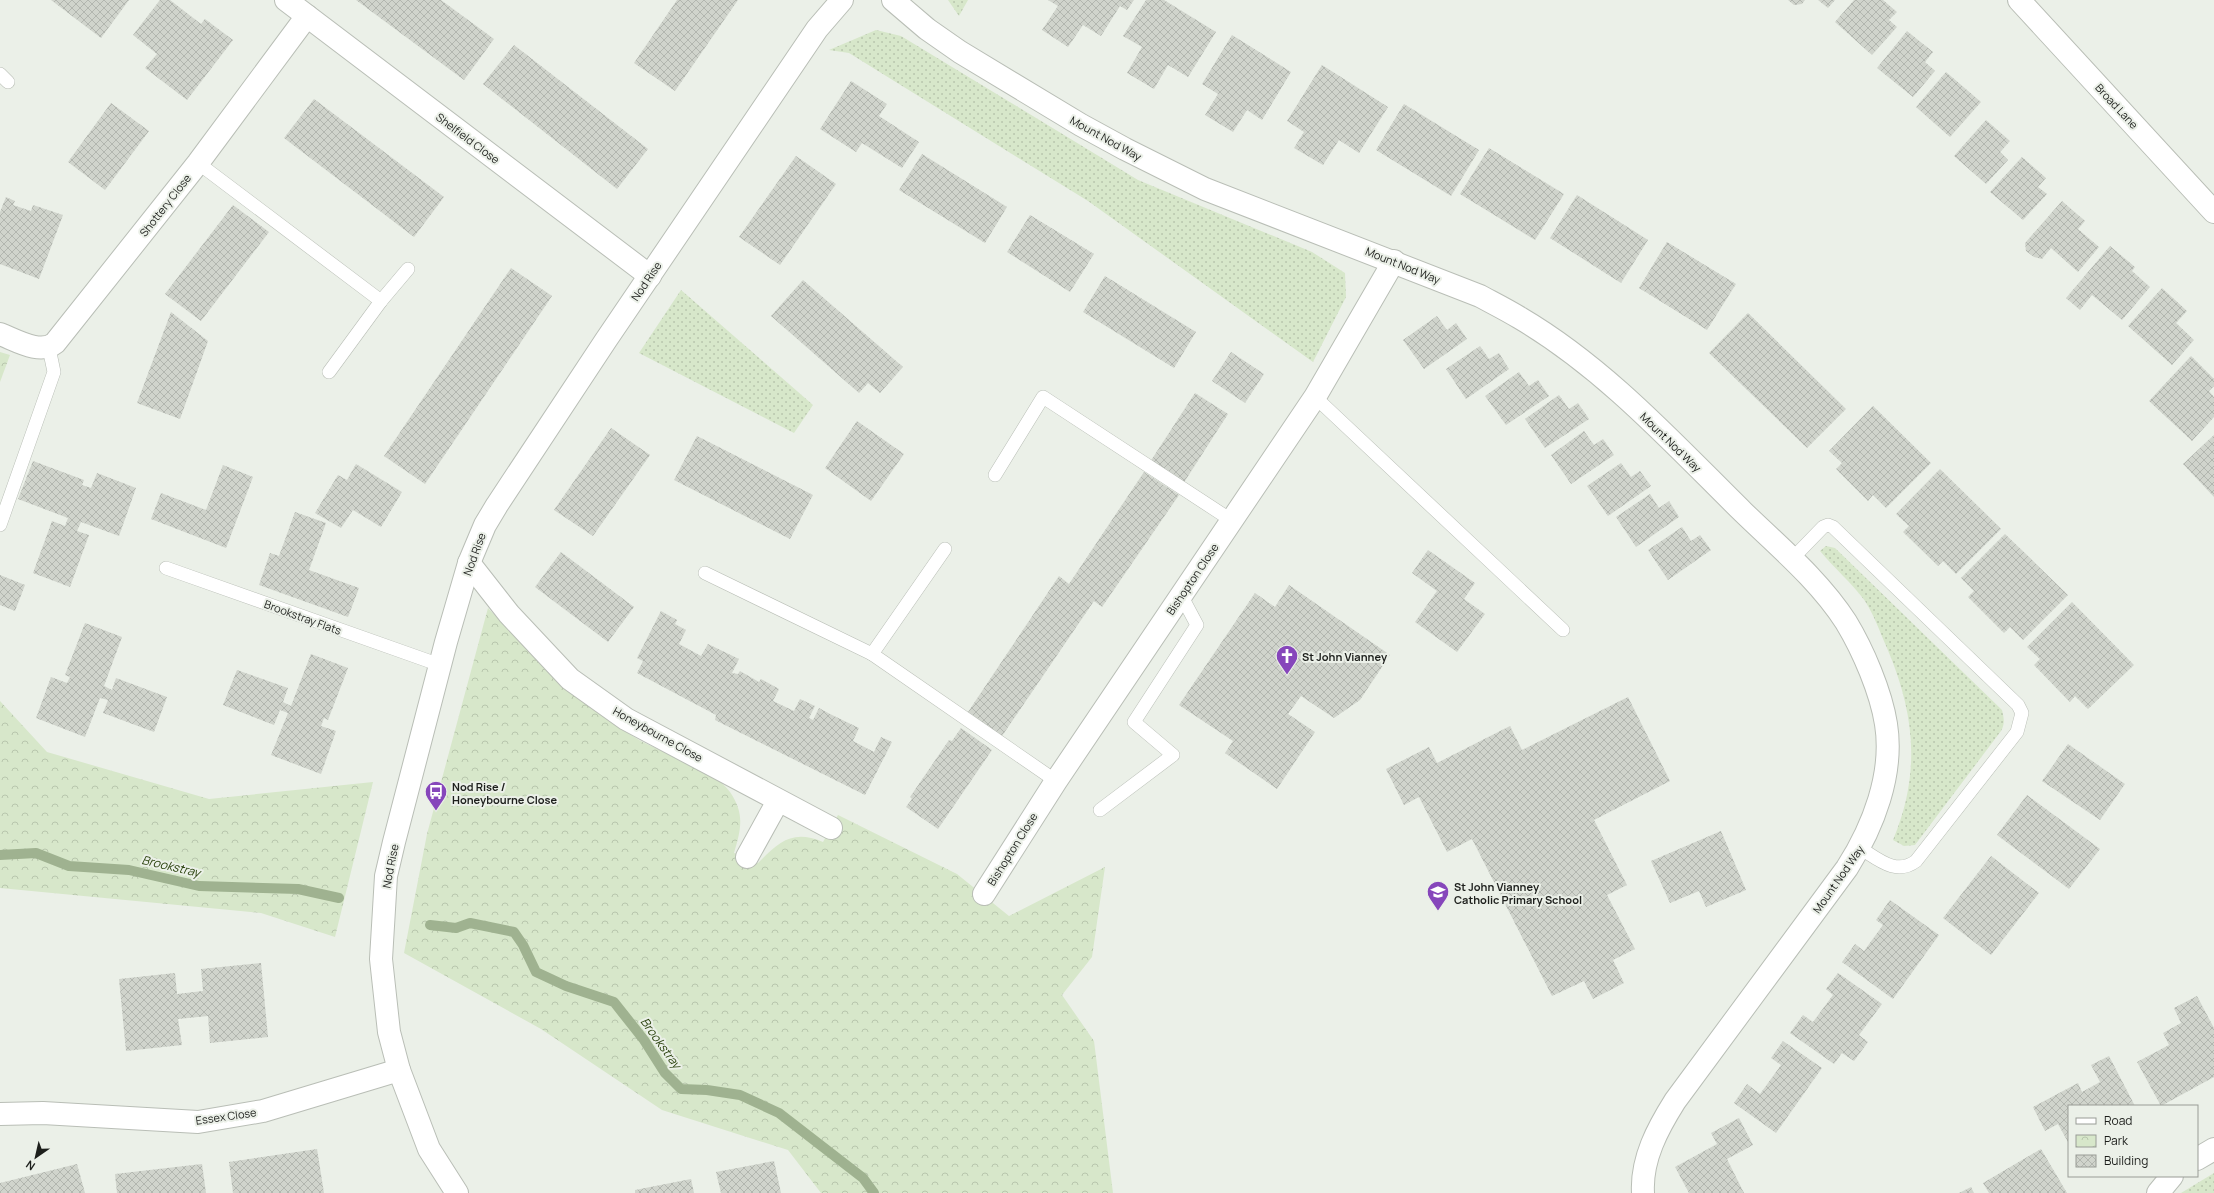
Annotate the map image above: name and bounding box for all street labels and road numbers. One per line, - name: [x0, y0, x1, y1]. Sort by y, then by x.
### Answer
- street label: Broad Lane: [2092, 80, 2142, 132]
- street label: Shelfield Close: [433, 109, 503, 167]
- street label: Mount Nod Way: [1068, 112, 1145, 164]
- street label: Shottery Close: [136, 170, 194, 239]
- street label: Mount Nod Way: [1363, 243, 1443, 287]
- street label: Nod Rise: [627, 258, 665, 304]
- street label: Mount Nod Way: [1637, 409, 1705, 475]
- street label: Nod Rise: [459, 530, 489, 577]
- street label: Bishopton Close: [1163, 540, 1222, 618]
- street label: Brookstray Flats: [262, 596, 344, 638]
- street label: Honeybourne Close: [610, 703, 706, 765]
- street label: Bishopton Close: [984, 809, 1041, 888]
- street label: Nod Rise: [378, 842, 402, 889]
- street label: Mount Nod Way: [1809, 842, 1867, 916]
- street label: Essex Close: [195, 1104, 258, 1128]

